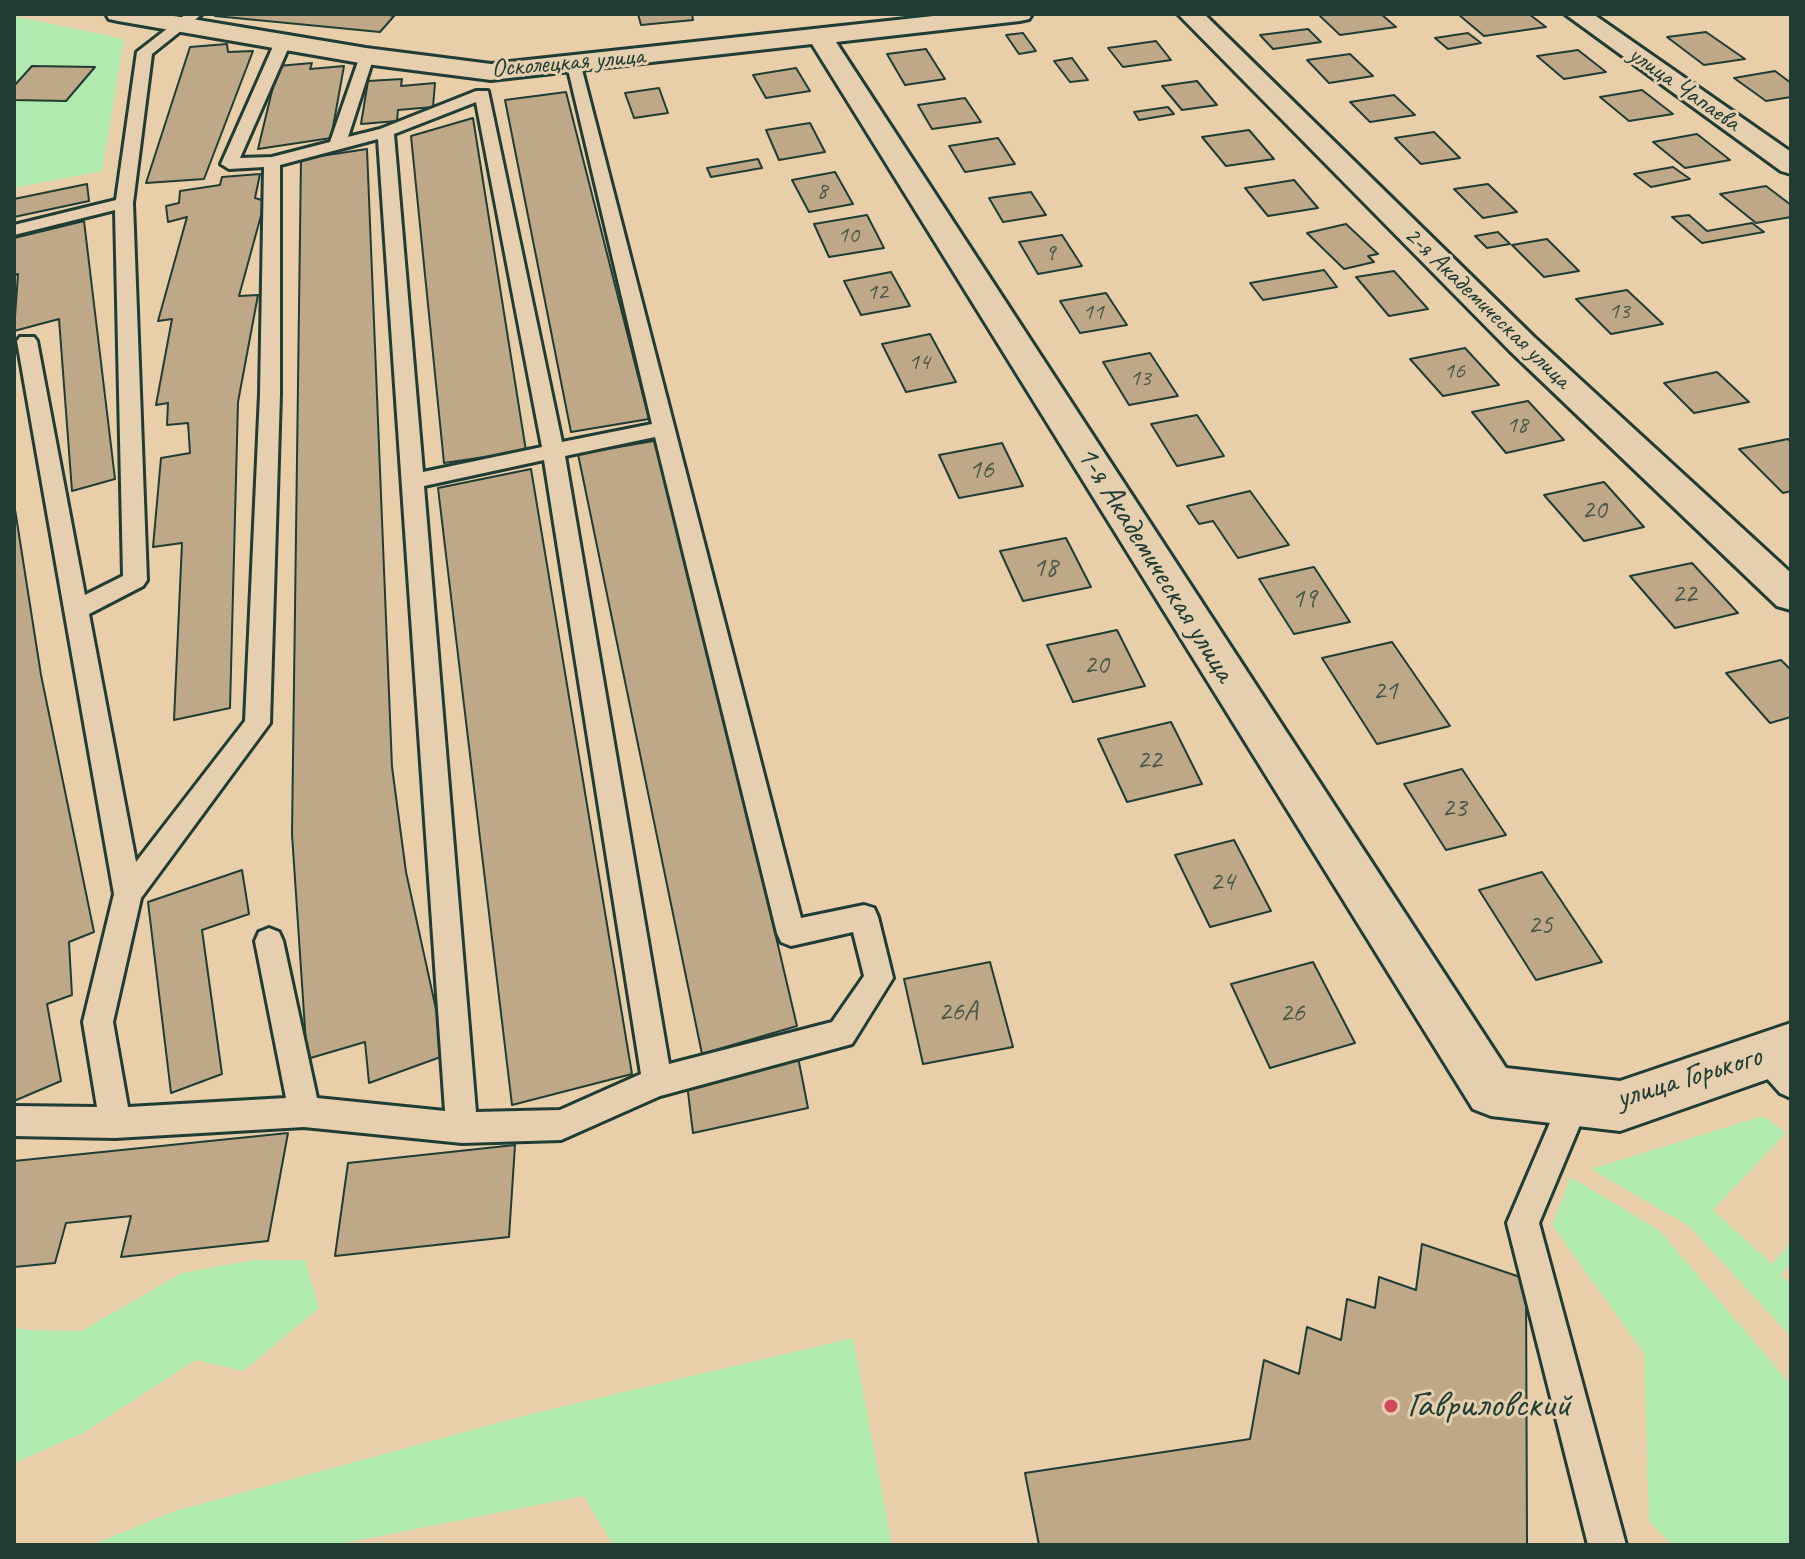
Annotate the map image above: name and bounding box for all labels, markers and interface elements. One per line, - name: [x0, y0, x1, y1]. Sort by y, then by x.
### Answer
- street label: улица Чапаева: [1622, 39, 1746, 139]
- street label: Осколецкая улица: [490, 41, 646, 85]
- house number: 8: [817, 178, 827, 206]
- street label: 2-я Академическая улица: [1397, 220, 1577, 396]
- house number: 10: [837, 222, 859, 250]
- house number: 9: [1045, 240, 1055, 268]
- house number: 12: [866, 279, 888, 307]
- house number: 13: [1608, 298, 1630, 326]
- house number: 11: [1082, 299, 1104, 327]
- house number: 14: [908, 349, 930, 377]
- house number: 16: [1443, 358, 1465, 386]
- house number: 13: [1129, 365, 1151, 393]
- house number: 18: [1506, 412, 1528, 440]
- street label: 1-я Академическая улица: [1067, 439, 1243, 689]
- house number: 16: [968, 454, 994, 488]
- house number: 20: [1581, 494, 1607, 528]
- house number: 18: [1032, 552, 1058, 586]
- house number: 22: [1671, 578, 1697, 612]
- house number: 19: [1291, 583, 1317, 617]
- house number: 20: [1083, 649, 1109, 683]
- house number: 21: [1372, 675, 1398, 709]
- house number: 22: [1136, 744, 1162, 778]
- house number: 23: [1441, 792, 1467, 826]
- house number: 24: [1209, 866, 1235, 900]
- house number: 25: [1527, 909, 1553, 943]
- house number: 26А: [938, 996, 978, 1030]
- house number: 26: [1279, 997, 1305, 1031]
- street label: улица Горького: [1611, 1038, 1767, 1118]
- place label: Гавриловский: [1407, 1383, 1571, 1429]
- marker: Гавриловский: [1382, 1397, 1400, 1415]

